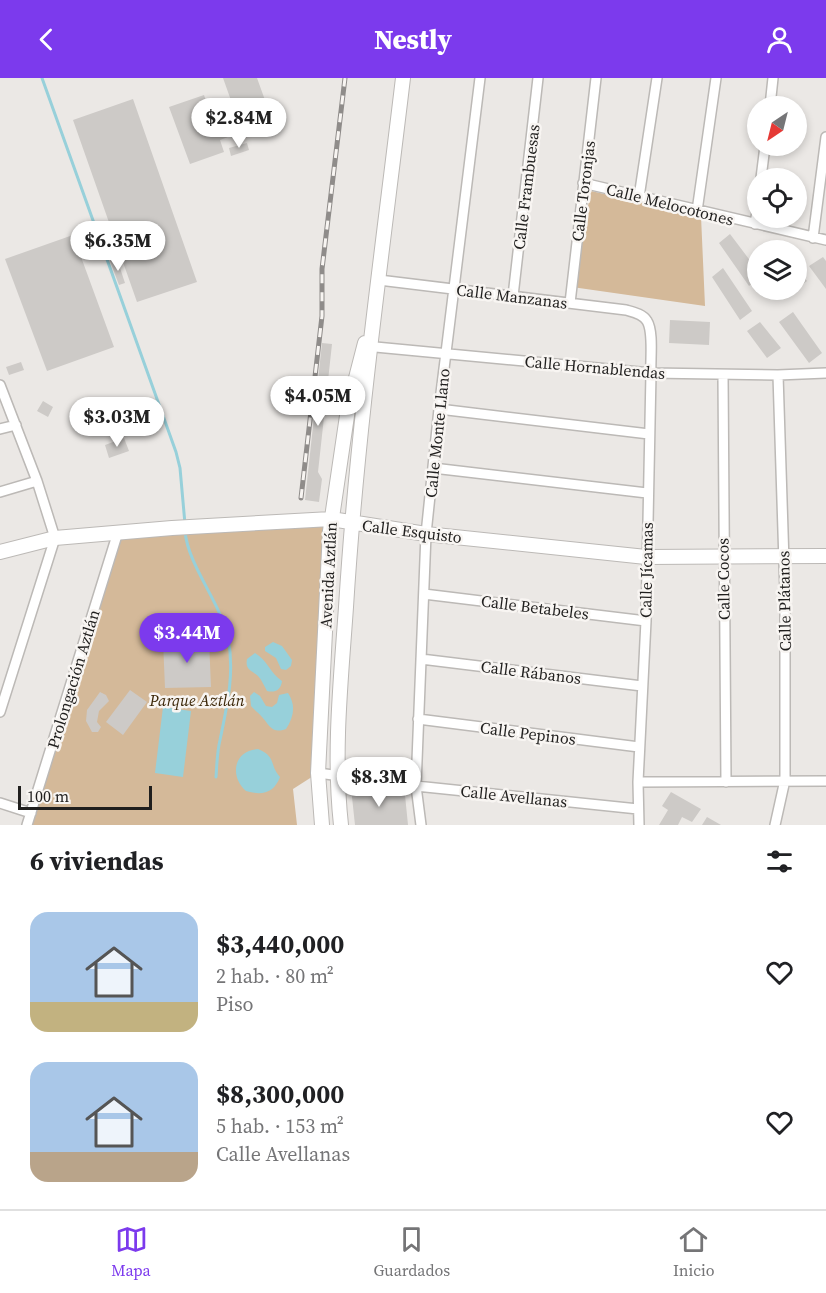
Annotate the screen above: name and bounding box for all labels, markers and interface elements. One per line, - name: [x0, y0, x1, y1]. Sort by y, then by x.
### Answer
- text: Nestly: [374, 21, 452, 58]
- icon: back: [30, 23, 63, 56]
- icon: person: [763, 23, 796, 56]
- north arrow: [747, 96, 807, 156]
- map controls: [747, 96, 807, 300]
- pin: $2.84M: [190, 98, 288, 149]
- text: $2.84M: [205, 103, 273, 131]
- street label: Calle Frambuesas: [507, 123, 545, 251]
- street label: Calle Toronjas: [566, 139, 600, 243]
- button: locate: [747, 168, 807, 228]
- street label: Calle Melocotones: [604, 178, 736, 230]
- pin: $6.35M: [69, 221, 167, 272]
- text: $6.35M: [84, 226, 152, 254]
- button: layers: [747, 240, 807, 300]
- street label: Calle Manzanas: [455, 278, 569, 314]
- street label: Calle Hornablendas: [524, 350, 666, 384]
- street label: Calle Monte Llano: [419, 367, 455, 499]
- pin: $4.05M: [269, 376, 367, 427]
- text: $4.05M: [284, 381, 352, 409]
- pin: $3.03M: [68, 397, 166, 448]
- text: $3.03M: [83, 402, 151, 430]
- street label: Calle Esquisto: [361, 514, 463, 548]
- street label: Avenida Aztlán: [314, 521, 342, 629]
- street label: Calle Jícamas: [634, 522, 658, 618]
- street label: Calle Cocos: [711, 538, 735, 620]
- street label: Calle Plátanos: [772, 550, 796, 651]
- street label: Calle Betabeles: [480, 589, 590, 625]
- street label: Prolongación Aztlán: [41, 607, 105, 751]
- pin: $3.44M: [138, 613, 236, 664]
- text: $3.44M: [153, 618, 221, 646]
- street label: Calle Rábanos: [480, 655, 582, 689]
- park label: Parque Aztlán: [148, 689, 245, 711]
- street label: Calle Pepinos: [479, 716, 577, 750]
- pin: $8.3M: [337, 757, 421, 808]
- text: $8.3M: [351, 762, 407, 790]
- street label: Calle Avellanas: [459, 779, 569, 813]
- scale bar: [18, 783, 152, 810]
- text: 100 m: [27, 785, 69, 807]
- text: 6 viviendas: [30, 843, 164, 879]
- icon: filters: [763, 845, 796, 878]
- text: $3,440,000: [216, 926, 344, 962]
- icon: home: [78, 936, 150, 1008]
- icon: heart: [763, 956, 796, 989]
- text: 2 hab. · 80 m²: [216, 962, 334, 990]
- text: Piso: [216, 990, 254, 1018]
- text: $8,300,000: [216, 1076, 344, 1112]
- icon: home: [78, 1086, 150, 1158]
- icon: heart: [763, 1106, 796, 1139]
- text: 5 hab. · 153 m²: [216, 1112, 344, 1140]
- text: Calle Avellanas: [216, 1140, 350, 1168]
- tab: Mapa: [111, 1223, 151, 1281]
- tab: Guardados: [373, 1223, 450, 1281]
- tab: Inicio: [673, 1223, 715, 1281]

